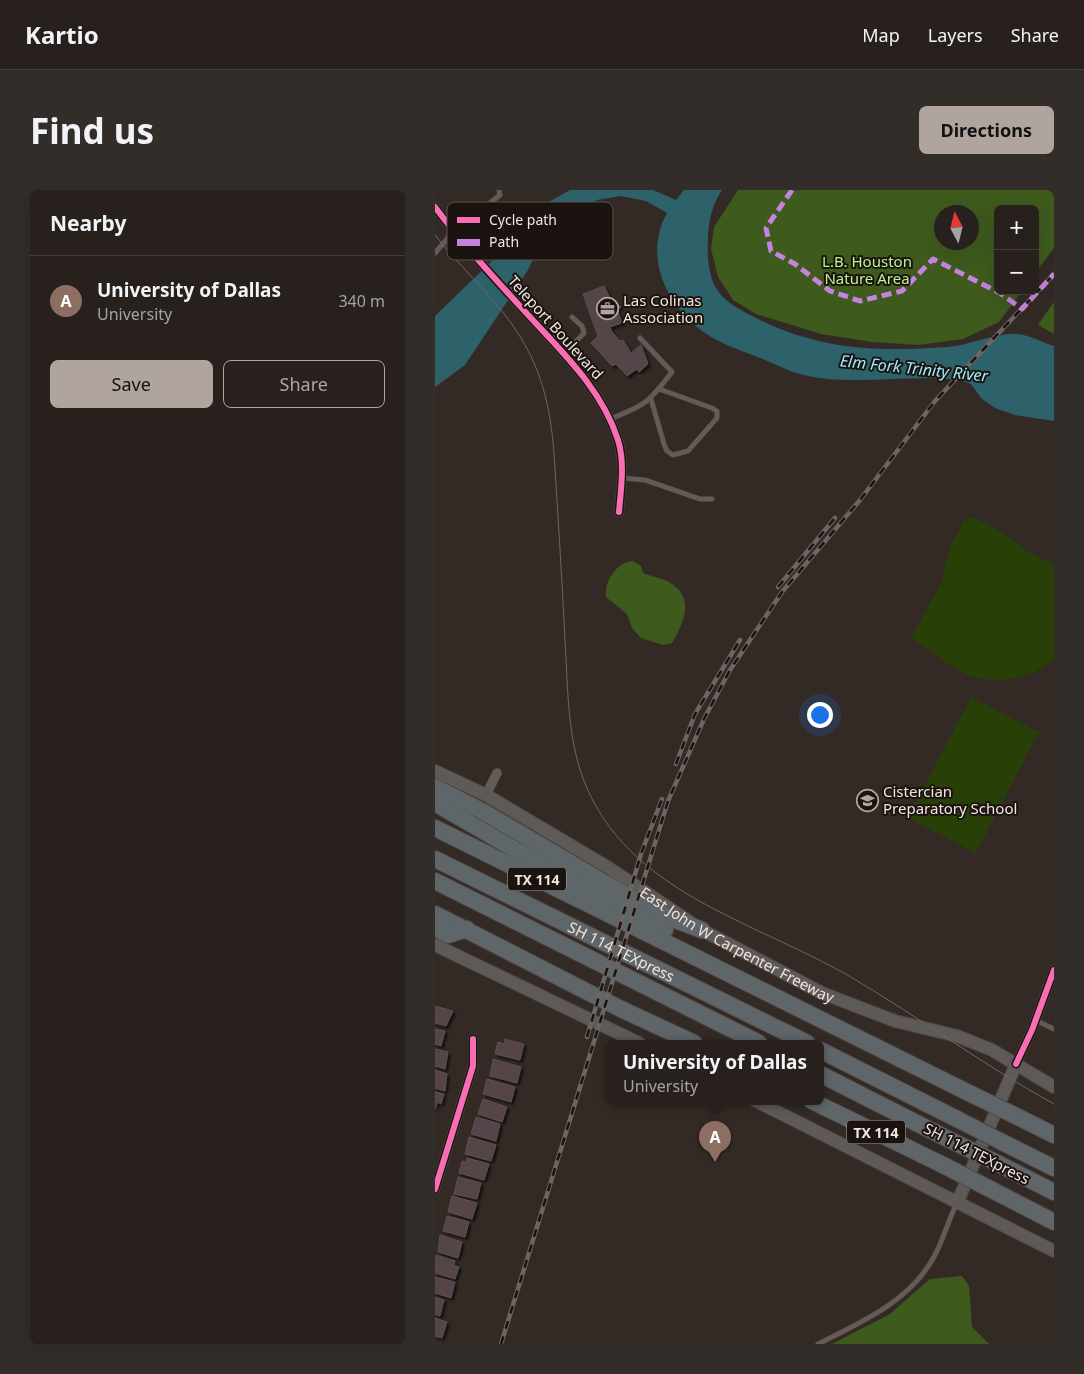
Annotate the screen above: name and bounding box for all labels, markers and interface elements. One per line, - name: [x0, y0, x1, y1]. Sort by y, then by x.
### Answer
- text: Kartio: [25, 18, 99, 51]
- text: Map: [862, 23, 900, 47]
- text: Layers: [928, 23, 983, 47]
- text: Share: [1011, 23, 1059, 47]
- button: Directions: [919, 106, 1054, 154]
- text: Find us: [30, 107, 154, 154]
- legend: [447, 202, 613, 260]
- north arrow: [934, 205, 979, 250]
- map controls: [994, 205, 1039, 295]
- button: +: [994, 205, 1039, 250]
- text: Nearby: [50, 209, 126, 237]
- text: Cycle path: [489, 210, 557, 229]
- text: Path: [489, 232, 519, 251]
- button: −: [994, 250, 1039, 295]
- park label: L.B. Houston Nature Area: [822, 251, 912, 288]
- street label: Teleport Boulevard: [504, 271, 608, 383]
- text: University of Dallas: [97, 277, 281, 303]
- text: A: [60, 290, 72, 312]
- text: 340 m: [338, 290, 385, 312]
- place label: Las Colinas Association: [623, 290, 703, 327]
- office icon: Las Colinas Association: [595, 297, 619, 321]
- text: University: [97, 303, 172, 325]
- water label: Elm Fork Trinity River: [839, 349, 990, 387]
- button: Save: [50, 360, 213, 408]
- button: Share: [223, 360, 385, 408]
- your location: [807, 702, 833, 728]
- place label: Cistercian Preparatory School: [883, 781, 1017, 818]
- school or university icon: Cistercian Preparatory School: [855, 788, 879, 812]
- road number: TX 114: [508, 868, 566, 891]
- street label: East John W Carpenter Freeway: [636, 882, 837, 1007]
- street label: SH 114 TEXpress: [565, 916, 678, 986]
- popup: [606, 1040, 824, 1105]
- text: University of Dallas: [623, 1049, 807, 1075]
- text: University: [623, 1075, 698, 1097]
- street label: SH 114 TEXpress: [921, 1118, 1033, 1188]
- road number: TX 114: [847, 1120, 905, 1144]
- pin: A: [699, 1121, 731, 1162]

